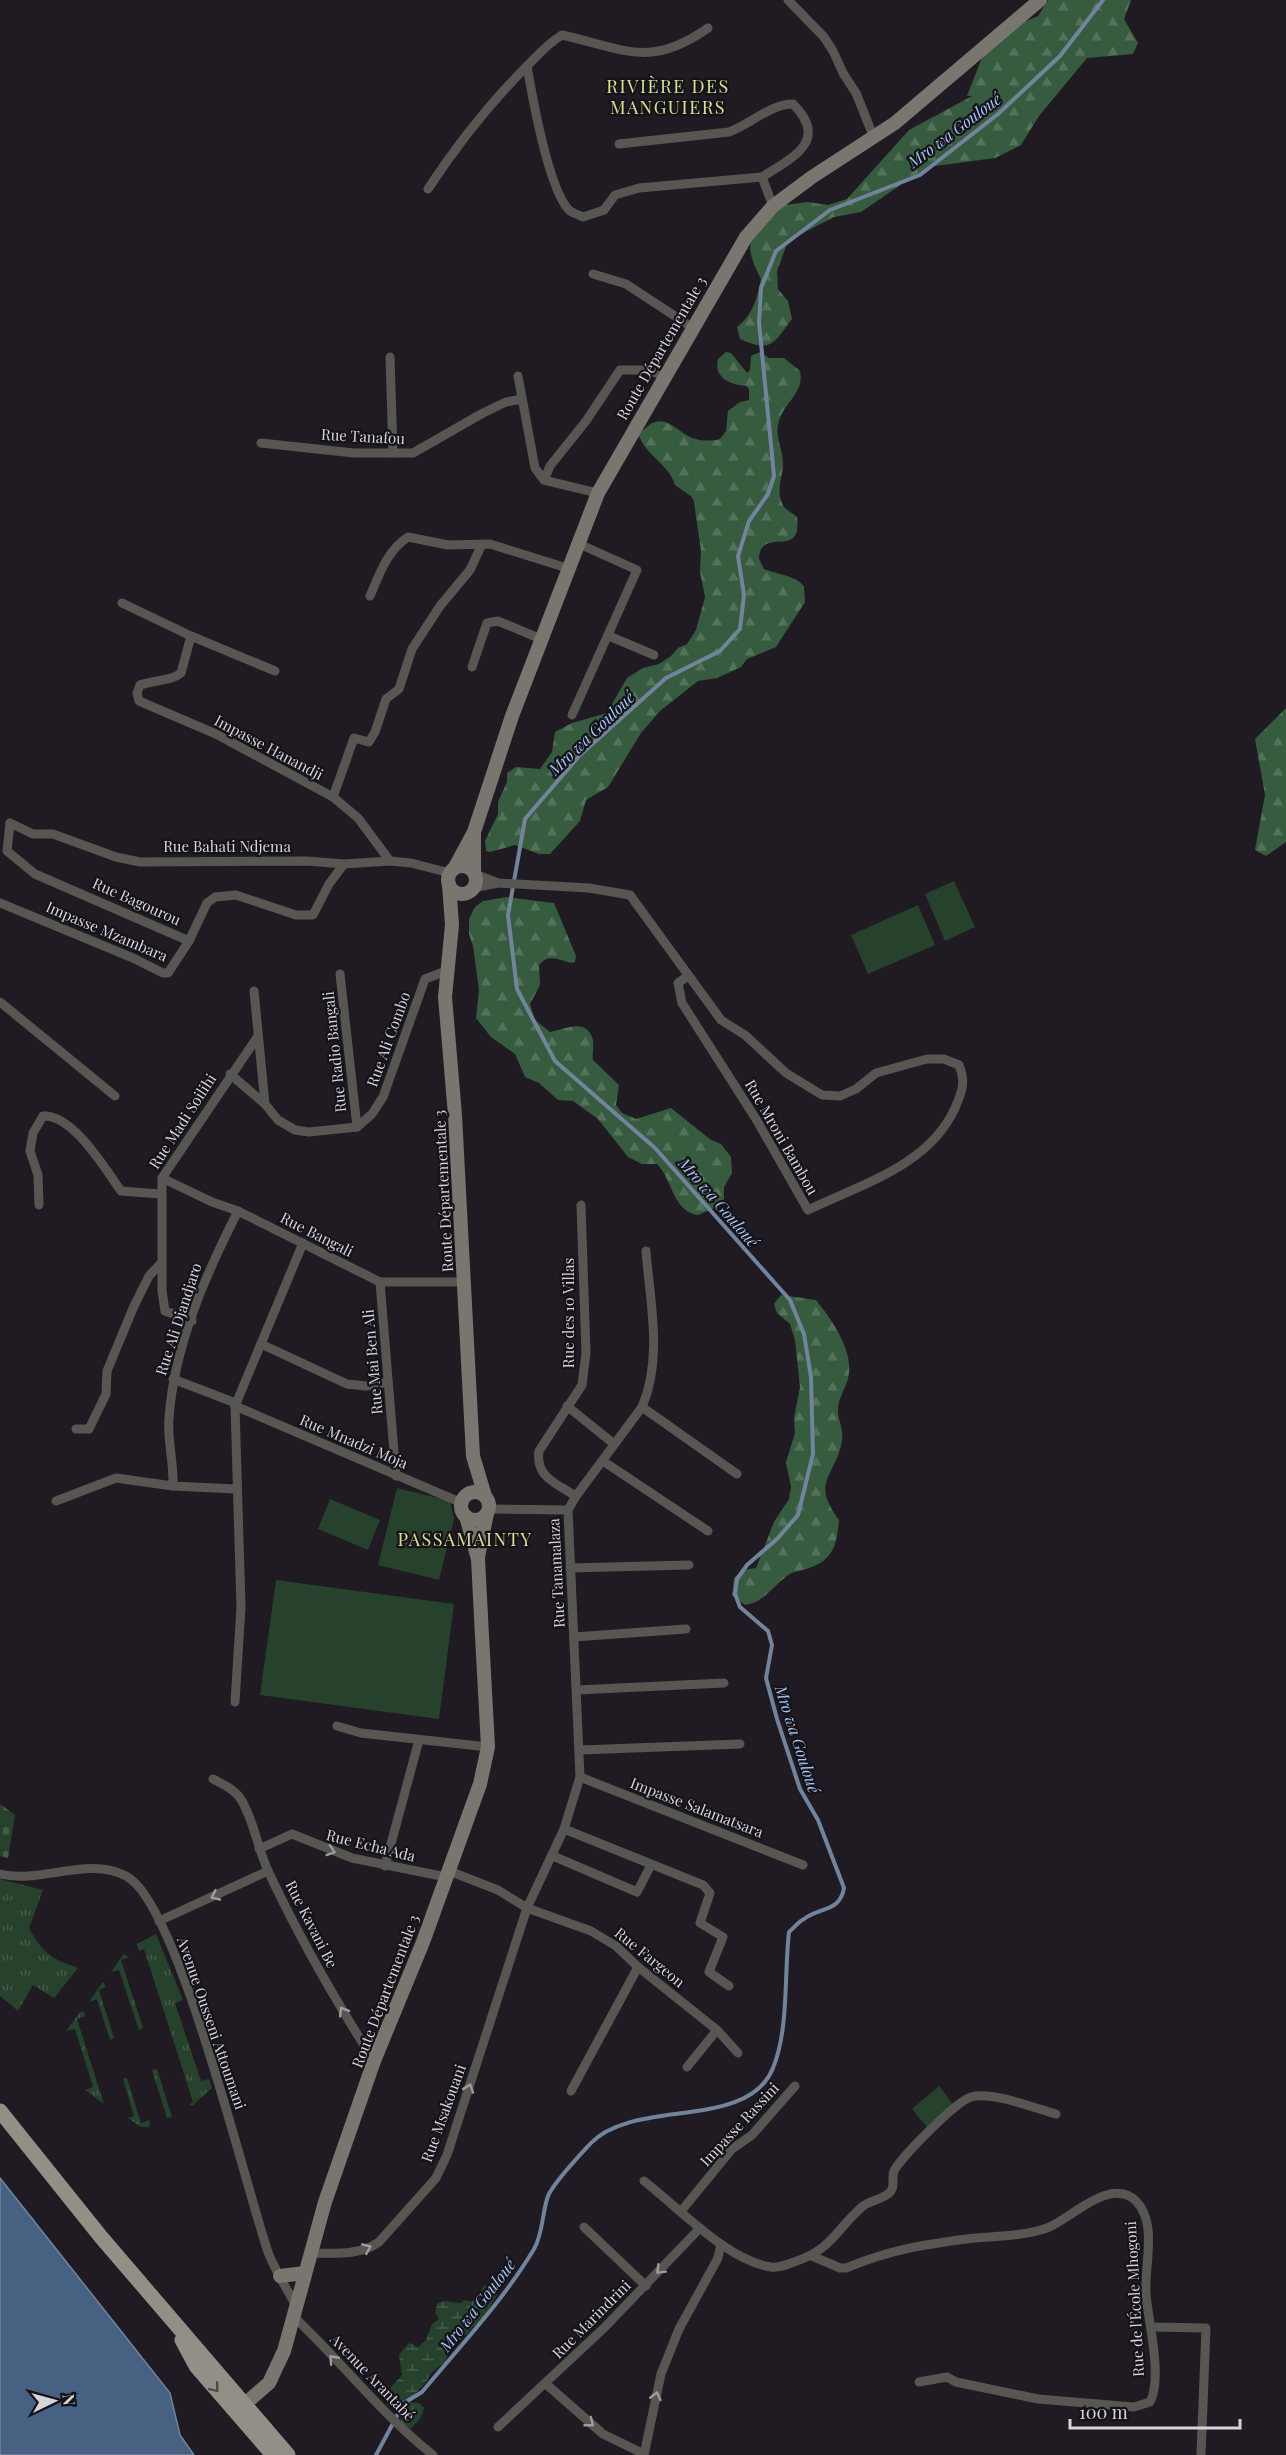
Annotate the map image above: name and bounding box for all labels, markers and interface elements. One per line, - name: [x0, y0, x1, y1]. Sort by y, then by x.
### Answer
- district label: RIVIÈRE DES MANGUIERS: [606, 74, 730, 119]
- water label: Mro wa Gouloué: [902, 87, 1006, 173]
- street label: Route Départementale 3: [612, 272, 710, 423]
- street label: Rue Tanafou: [321, 424, 406, 448]
- water label: Mro wa Gouloué: [543, 686, 639, 780]
- street label: Impasse Hanandji: [211, 710, 327, 784]
- street label: Rue Bahati Ndjema: [163, 836, 291, 856]
- street label: Rue Bagourou: [90, 873, 185, 929]
- street label: Impasse Mzambara: [43, 896, 171, 966]
- street label: Rue Ali Combo: [362, 989, 414, 1089]
- street label: Rue Radio Bangali: [318, 990, 350, 1113]
- street label: Rue Madi Soilihi: [144, 1069, 221, 1172]
- street label: Rue Mroni Bambou: [741, 1076, 823, 1199]
- street label: Route Départementale 3: [429, 1109, 457, 1273]
- water label: Mro wa Gouloué: [674, 1152, 764, 1252]
- street label: Rue Bangali: [277, 1207, 357, 1261]
- street label: Rue des 10 Villas: [558, 1258, 578, 1368]
- street label: Rue Ali Djandjaro: [150, 1260, 206, 1378]
- street label: Rue Mai Ben Ali: [357, 1308, 387, 1415]
- street label: Rue Mnadzi Moja: [297, 1409, 412, 1473]
- street label: Rue Tanamalaza: [543, 1517, 569, 1628]
- district label: PASSAMAINTY: [397, 1527, 533, 1551]
- water label: Mro wa Gouloué: [770, 1682, 826, 1797]
- street label: Impasse Salamatsara: [628, 1772, 767, 1842]
- street label: Rue Echa Ada: [324, 1824, 418, 1866]
- one-way arrow: [325, 1844, 336, 1856]
- street label: Rue Kavani Be: [281, 1877, 343, 1971]
- one-way arrow: [210, 1888, 221, 1900]
- street label: Route Départementale 3: [347, 1911, 424, 2070]
- street label: Rue Fargeon: [611, 1923, 689, 1991]
- street label: Avenue Ousseni Attoumani: [173, 1933, 251, 2112]
- one-way arrow: [339, 2007, 350, 2017]
- street label: Rue Msakouani: [416, 2061, 470, 2165]
- street label: Impasse Rassini: [695, 2077, 783, 2170]
- one-way arrow: [462, 2083, 474, 2094]
- street label: Rue de l'École Mhogoni: [1120, 2220, 1148, 2377]
- one-way arrow: [361, 2243, 372, 2255]
- water label: Mro wa Gouloué: [434, 2254, 520, 2356]
- one-way arrow: [657, 2263, 668, 2274]
- street label: Rue Marindrini: [547, 2275, 635, 2363]
- street label: Avenue Arantabé: [325, 2328, 420, 2425]
- one-way arrow: [329, 2355, 340, 2366]
- north arrow: [24, 2371, 84, 2431]
- one-way arrow: [207, 2381, 218, 2392]
- one-way arrow: [649, 2391, 662, 2401]
- scale bar: [1070, 2392, 1240, 2430]
- text: N: [58, 2393, 80, 2407]
- text: 100 m: [1079, 2400, 1128, 2424]
- one-way arrow: [583, 2416, 594, 2427]

